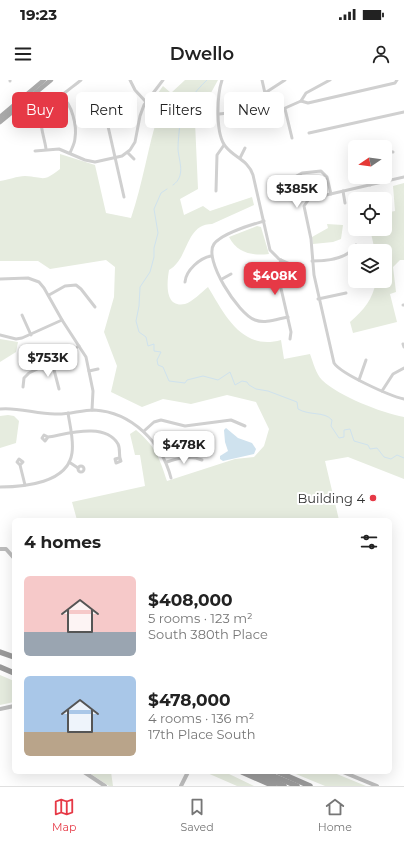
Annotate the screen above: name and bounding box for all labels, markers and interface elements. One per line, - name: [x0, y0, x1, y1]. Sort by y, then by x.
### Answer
- text: 19:23: [20, 5, 57, 24]
- icon: menu: [12, 43, 34, 65]
- text: Dwello: [170, 43, 234, 65]
- icon: person: [370, 43, 392, 65]
- chip: Buy: [12, 92, 68, 128]
- chip: Rent: [76, 92, 137, 128]
- chip: Filters: [145, 92, 216, 128]
- chip: New: [224, 92, 284, 128]
- north arrow: [348, 140, 392, 184]
- map controls: [348, 140, 392, 288]
- pin: $385K: [269, 175, 325, 209]
- text: $385K: [276, 180, 318, 196]
- button: locate: [348, 192, 392, 236]
- button: layers: [348, 244, 392, 288]
- pin: $408K: [247, 262, 303, 296]
- text: $408K: [253, 267, 297, 283]
- pin: $753K: [20, 344, 76, 378]
- text: $753K: [28, 349, 69, 365]
- pin: $478K: [156, 431, 212, 465]
- text: $478K: [163, 436, 205, 452]
- place label: Building 4: [297, 490, 365, 506]
- marker: Building 4: [368, 493, 378, 503]
- icon: filters: [358, 531, 380, 553]
- text: 4 homes: [24, 532, 101, 552]
- text: $408,000: [148, 590, 233, 610]
- icon: home: [56, 592, 104, 640]
- text: 5 rooms · 123 m²: [148, 610, 253, 626]
- text: South 380th Place: [148, 626, 268, 642]
- text: $478,000: [148, 690, 231, 710]
- icon: home: [56, 692, 104, 740]
- text: 4 rooms · 136 m²: [148, 710, 254, 726]
- text: 17th Place South: [148, 726, 256, 742]
- tab: Map: [52, 796, 77, 834]
- tab: Saved: [181, 796, 214, 834]
- tab: Home: [318, 796, 352, 834]

